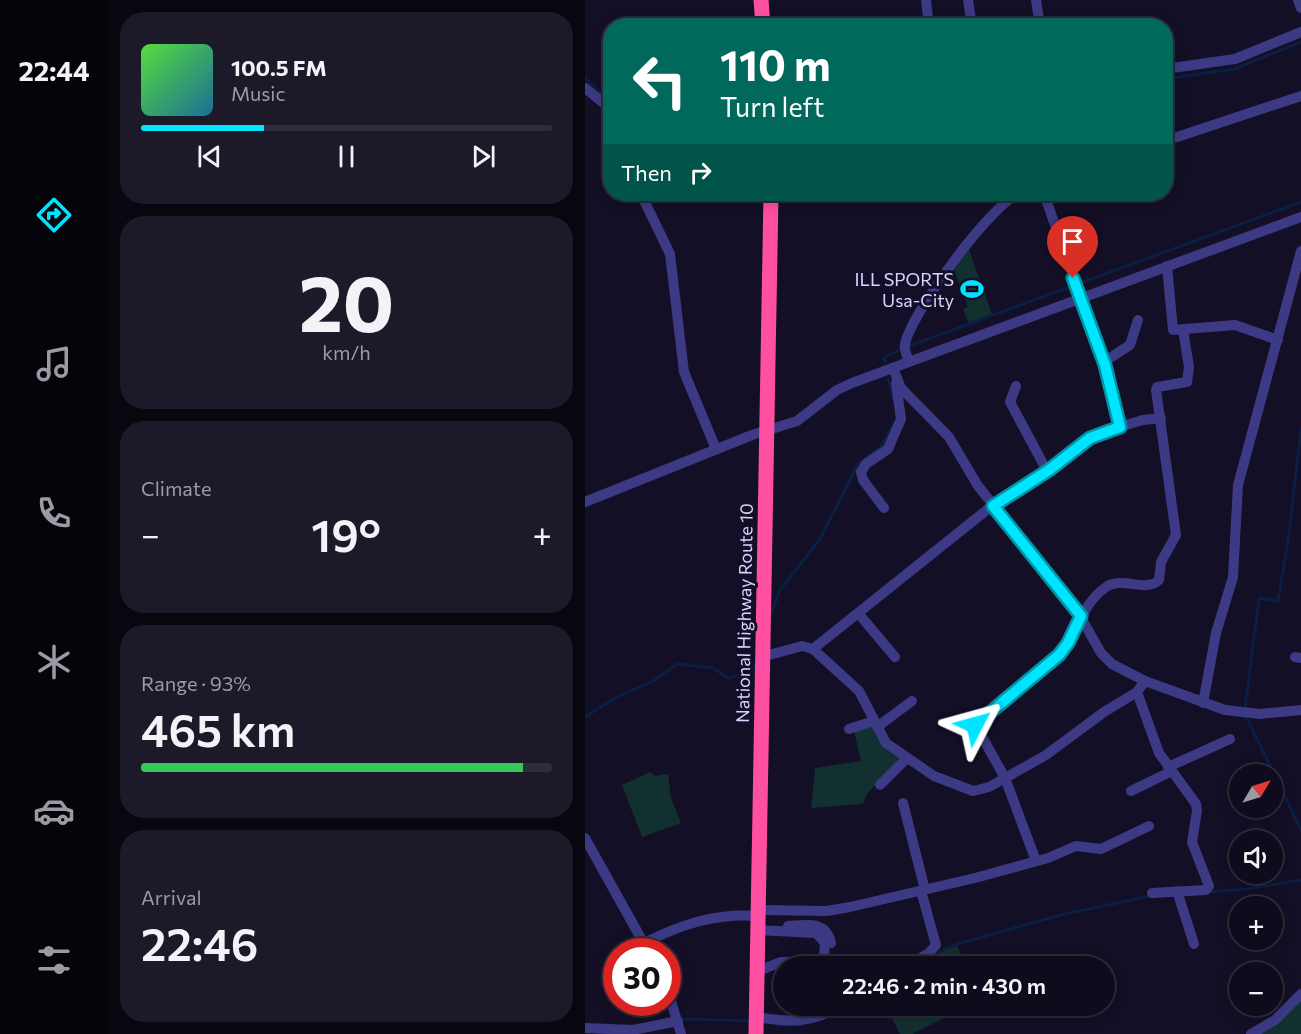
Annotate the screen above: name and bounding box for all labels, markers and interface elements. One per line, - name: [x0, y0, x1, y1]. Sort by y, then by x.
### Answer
- text: 110 m: [720, 38, 831, 90]
- icon: left: [621, 42, 699, 120]
- text: 22:44: [19, 54, 90, 87]
- text: 100.5 FM: [231, 54, 327, 81]
- text: Music: [231, 81, 285, 105]
- text: Turn left: [720, 90, 824, 123]
- icon: previous: [193, 140, 226, 173]
- icon: pause: [330, 140, 363, 173]
- icon: next: [467, 140, 500, 173]
- icon: right: [684, 156, 717, 189]
- text: Then: [621, 159, 672, 186]
- icon: directions: [33, 194, 75, 236]
- pin: [1047, 216, 1098, 278]
- icon: arrive: [1056, 225, 1089, 258]
- text: 20: [299, 253, 394, 348]
- place label: ILL SPORTS Usa-City: [855, 268, 954, 311]
- sports icon: ILL SPORTS Usa-City: [959, 276, 985, 302]
- text: km/h: [322, 340, 371, 364]
- icon: music: [33, 343, 75, 385]
- text: Climate: [141, 476, 211, 500]
- icon: phone: [33, 492, 75, 534]
- street label: National Highway Route 10: [731, 503, 757, 723]
- text: 19°: [311, 506, 381, 561]
- text: −: [141, 513, 160, 554]
- text: +: [533, 513, 552, 554]
- icon: climate: [33, 641, 75, 683]
- text: Range · 93%: [141, 671, 251, 695]
- position arrow: [943, 693, 1007, 757]
- text: 465 km: [141, 701, 295, 756]
- north arrow: [1229, 764, 1283, 818]
- map controls: [1229, 764, 1283, 1016]
- icon: car: [33, 790, 75, 832]
- button: sound: [1229, 830, 1283, 884]
- text: Arrival: [141, 885, 202, 909]
- button: +: [1229, 896, 1283, 950]
- text: 22:46: [141, 915, 258, 970]
- speed limit sign: 30: [603, 938, 681, 1016]
- icon: filters: [33, 939, 75, 981]
- button: −: [1229, 962, 1283, 1016]
- text: 22:46 · 2 min · 430 m: [842, 972, 1046, 999]

